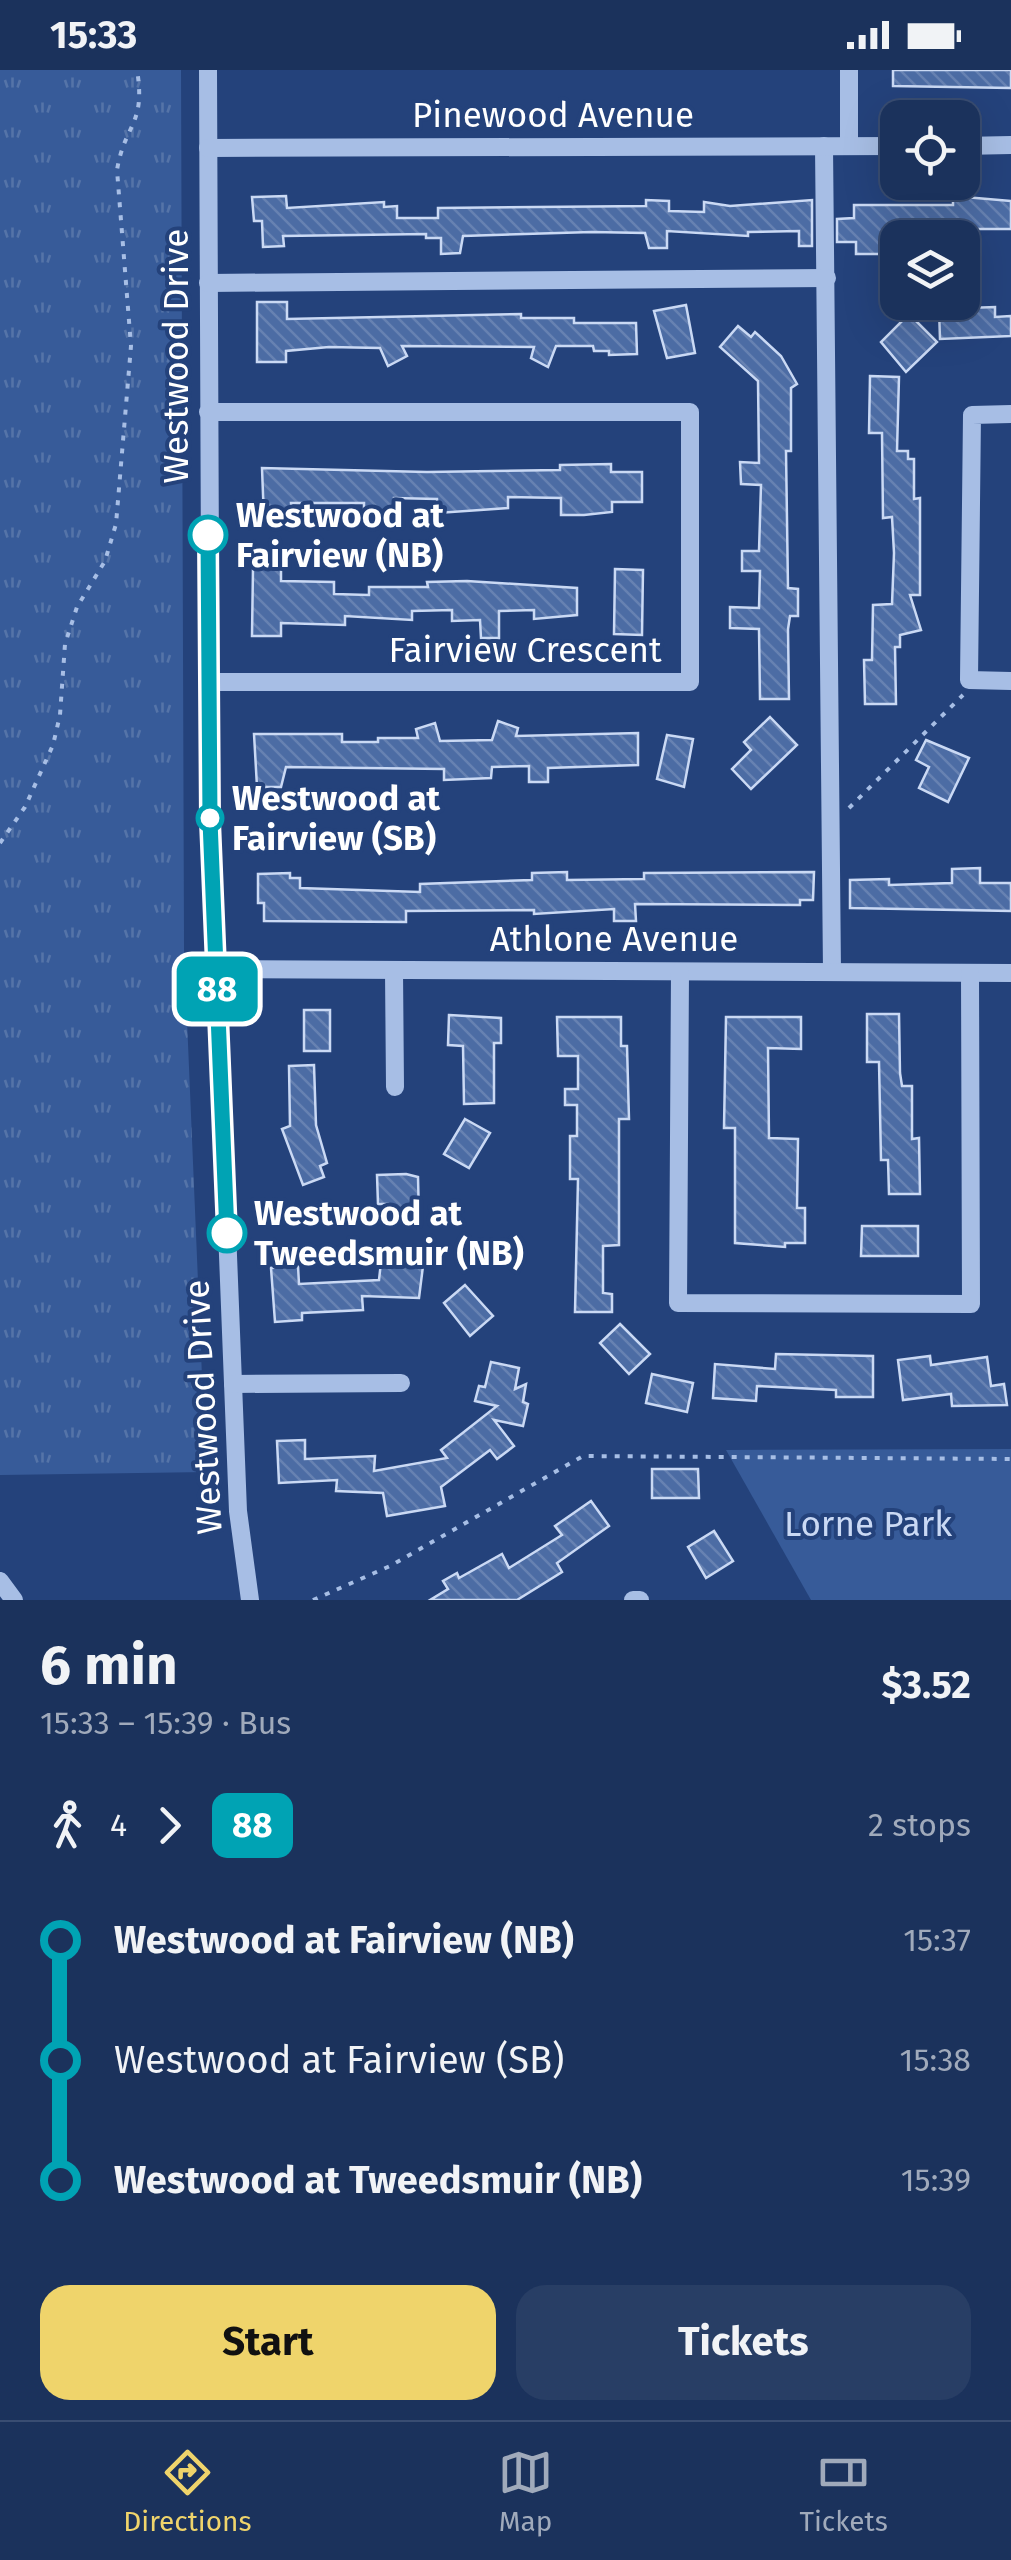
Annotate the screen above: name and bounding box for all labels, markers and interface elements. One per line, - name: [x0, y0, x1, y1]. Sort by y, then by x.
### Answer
- text: 15:33: [50, 12, 137, 58]
- street label: Pinewood Avenue: [412, 94, 694, 136]
- map controls: [880, 100, 980, 320]
- button: locate: [880, 100, 980, 200]
- button: layers: [880, 220, 980, 320]
- street label: Westwood Drive: [155, 229, 197, 483]
- place label: Westwood at Fairview (NB): [236, 494, 445, 576]
- marker: Westwood at Fairview (NB): [189, 516, 227, 554]
- street label: Fairview Crescent: [388, 629, 662, 671]
- place label: Westwood at Fairview (SB): [232, 777, 441, 859]
- marker: Westwood at Fairview (SB): [197, 805, 223, 831]
- street label: Athlone Avenue: [490, 918, 738, 960]
- line badge: 88: [172, 956, 262, 1022]
- text: 88: [197, 968, 237, 1010]
- place label: Westwood at Tweedsmuir (NB): [254, 1192, 524, 1274]
- marker: Westwood at Tweedsmuir (NB): [208, 1214, 246, 1252]
- street label: Westwood Drive: [175, 1279, 231, 1535]
- park label: Lorne Park: [784, 1503, 952, 1545]
- text: 6 min: [40, 1633, 178, 1699]
- text: $3.52: [881, 1662, 971, 1708]
- text: 15:33 – 15:39 · Bus: [40, 1704, 291, 1742]
- icon: walk: [40, 1798, 95, 1853]
- icon: forward: [142, 1798, 197, 1853]
- text: 88: [232, 1804, 273, 1846]
- text: 4: [110, 1806, 127, 1844]
- text: 2 stops: [868, 1806, 971, 1844]
- text: Westwood at Fairview (NB): [114, 1917, 574, 1963]
- text: 15:37: [903, 1921, 971, 1959]
- text: Westwood at Fairview (SB): [114, 2037, 564, 2083]
- text: 15:38: [900, 2041, 971, 2079]
- text: Westwood at Tweedsmuir (NB): [114, 2157, 642, 2203]
- text: 15:39: [901, 2161, 971, 2199]
- button: Start: [40, 2285, 496, 2400]
- button: Tickets: [516, 2285, 971, 2400]
- tab: Directions: [123, 2445, 252, 2538]
- tab: Map: [498, 2445, 553, 2538]
- tab: Tickets: [799, 2445, 888, 2538]

